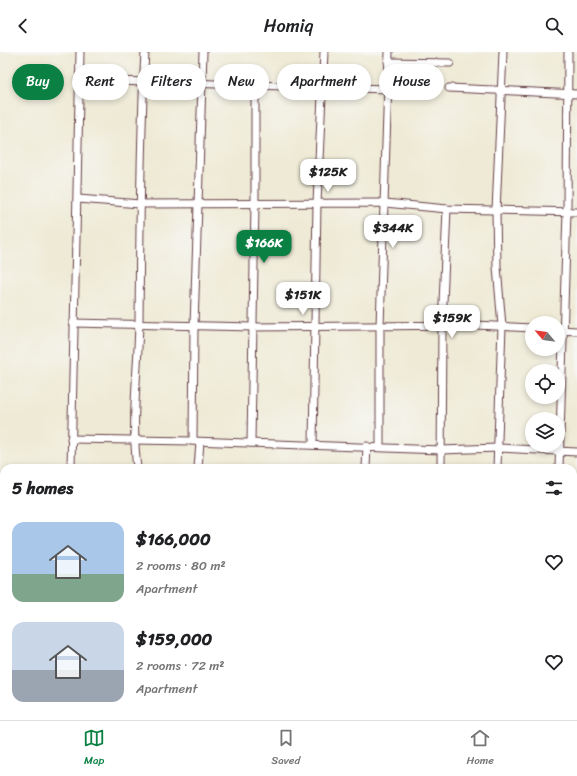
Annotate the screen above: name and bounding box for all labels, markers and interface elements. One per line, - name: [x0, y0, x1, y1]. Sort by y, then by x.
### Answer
- text: Homiq: [264, 10, 313, 42]
- icon: back: [12, 15, 34, 37]
- icon: search: [543, 15, 565, 37]
- chip: Buy: [12, 64, 64, 100]
- chip: Rent: [72, 64, 129, 100]
- chip: Filters: [137, 64, 206, 100]
- chip: New: [214, 64, 269, 100]
- chip: Apartment: [277, 64, 371, 100]
- chip: House: [379, 64, 444, 100]
- pin: $125K: [300, 159, 356, 193]
- text: $125K: [309, 160, 347, 183]
- pin: $344K: [365, 215, 421, 249]
- text: $344K: [373, 216, 413, 239]
- pin: $166K: [236, 230, 292, 264]
- text: $166K: [246, 231, 283, 254]
- pin: $151K: [275, 282, 331, 316]
- text: $151K: [285, 283, 321, 306]
- pin: $159K: [424, 305, 480, 339]
- text: $159K: [433, 306, 471, 329]
- north arrow: [525, 316, 565, 356]
- map controls: [525, 316, 565, 452]
- button: locate: [525, 364, 565, 404]
- button: layers: [525, 412, 565, 452]
- text: 5 homes: [12, 473, 73, 503]
- icon: filters: [543, 477, 565, 499]
- text: $166,000: [136, 524, 211, 554]
- icon: home: [44, 538, 92, 586]
- icon: heart: [543, 551, 565, 573]
- text: 2 rooms · 80 m²: [136, 554, 226, 577]
- text: Apartment: [136, 577, 197, 600]
- text: $159,000: [136, 624, 212, 654]
- icon: home: [44, 638, 92, 686]
- icon: heart: [543, 651, 565, 673]
- text: 2 rooms · 72 m²: [136, 654, 224, 677]
- text: Apartment: [136, 677, 197, 700]
- tab: Map: [83, 727, 105, 770]
- tab: Saved: [271, 727, 300, 770]
- tab: Home: [466, 727, 494, 770]

